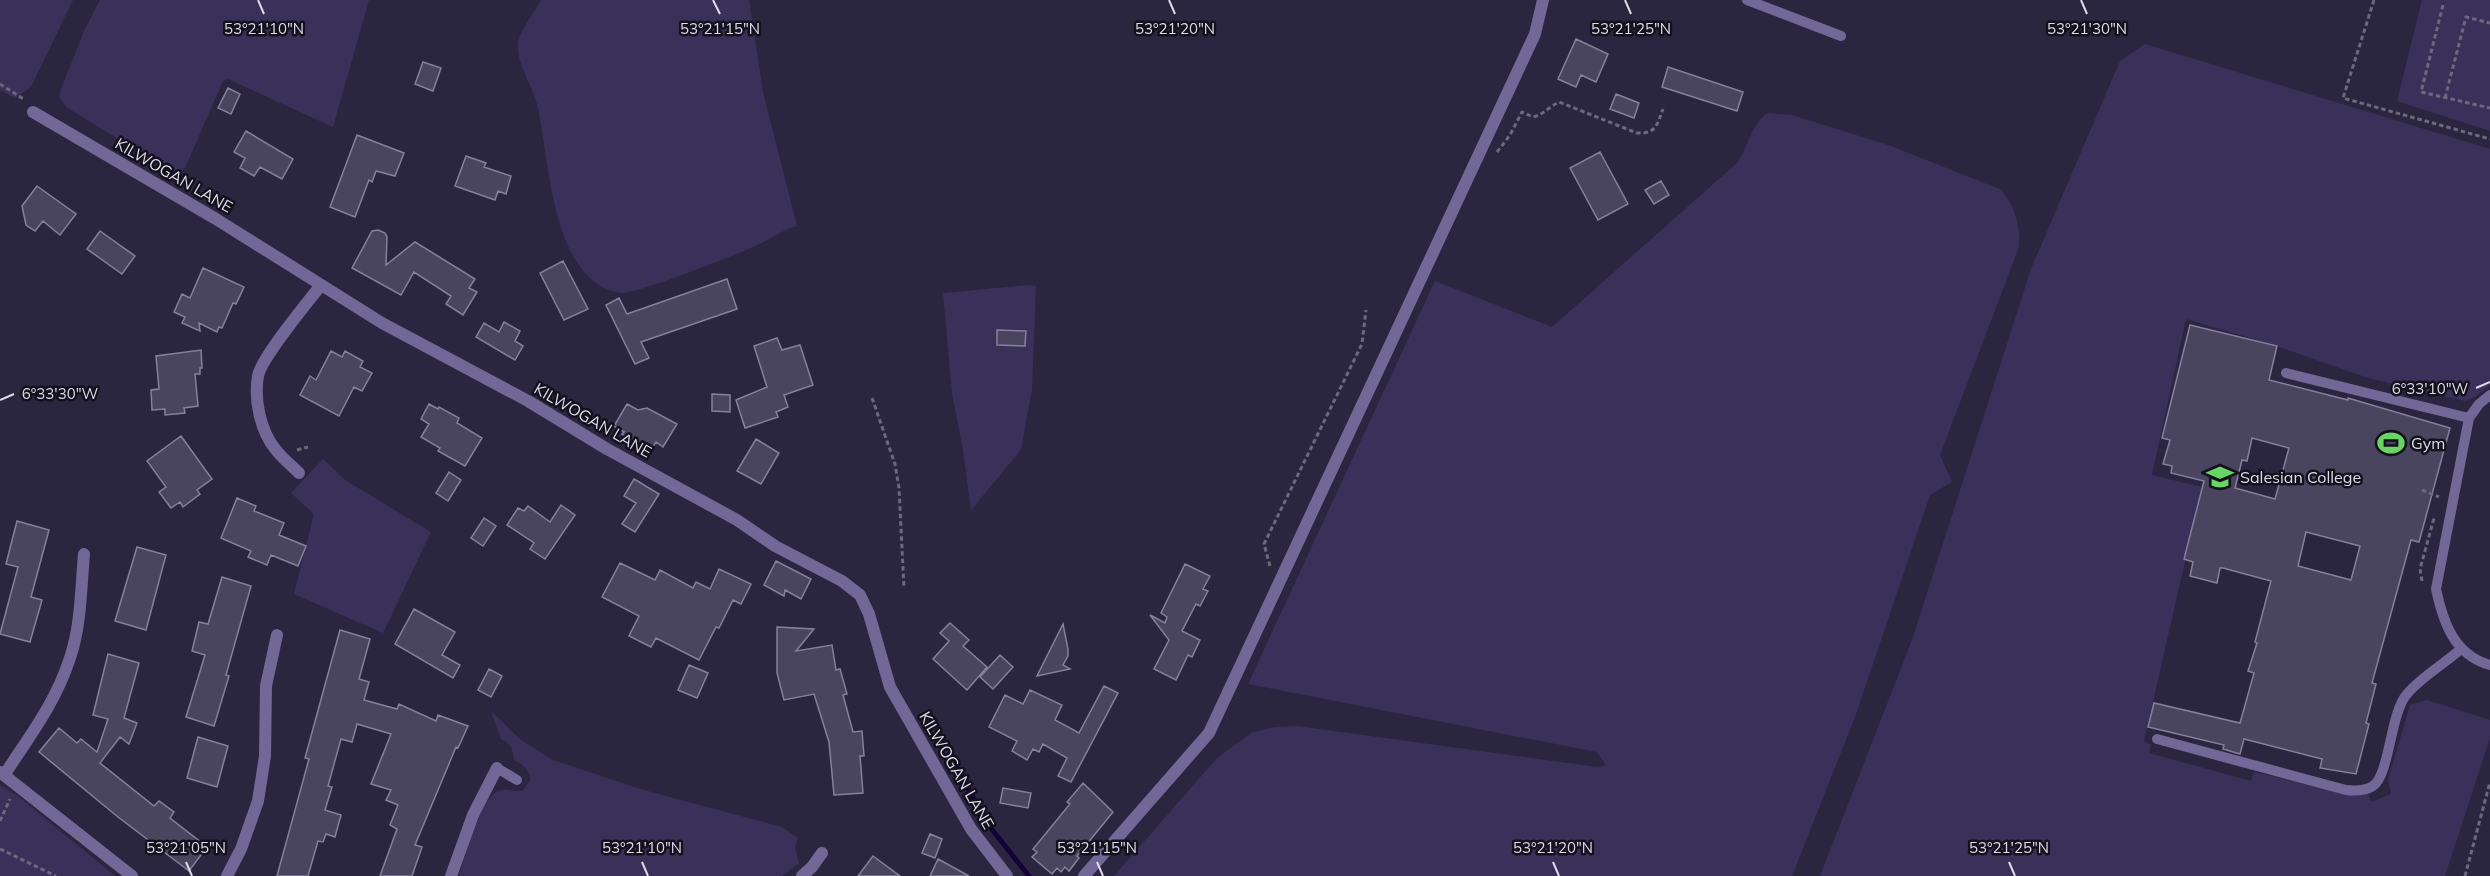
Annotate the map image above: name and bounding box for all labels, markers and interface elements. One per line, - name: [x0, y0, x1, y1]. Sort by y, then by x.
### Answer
- text: 53°21'10"N: [224, 19, 304, 38]
- text: 53°21'15"N: [680, 19, 760, 38]
- text: 53°21'20"N: [1135, 19, 1215, 38]
- text: 53°21'25"N: [1591, 19, 1671, 38]
- text: 53°21'30"N: [2047, 19, 2127, 38]
- street label: KILWOGAN LANE: [112, 133, 236, 217]
- street label: KILWOGAN LANE: [531, 378, 655, 462]
- text: 6°33'10"W: [2392, 379, 2469, 398]
- text: 6°33'30"W: [22, 384, 99, 403]
- sports icon: Gym: [2376, 428, 2406, 458]
- place label: Gym: [2411, 433, 2445, 453]
- school or university icon: Salesian College: [2205, 462, 2235, 492]
- place label: Salesian College: [2240, 467, 2361, 487]
- street label: KILWOGAN LANE: [915, 708, 999, 832]
- text: 53°21'05"N: [146, 838, 226, 857]
- text: 53°21'10"N: [602, 838, 682, 857]
- text: 53°21'15"N: [1057, 838, 1137, 857]
- text: 53°21'20"N: [1513, 838, 1593, 857]
- text: 53°21'25"N: [1969, 838, 2049, 857]

